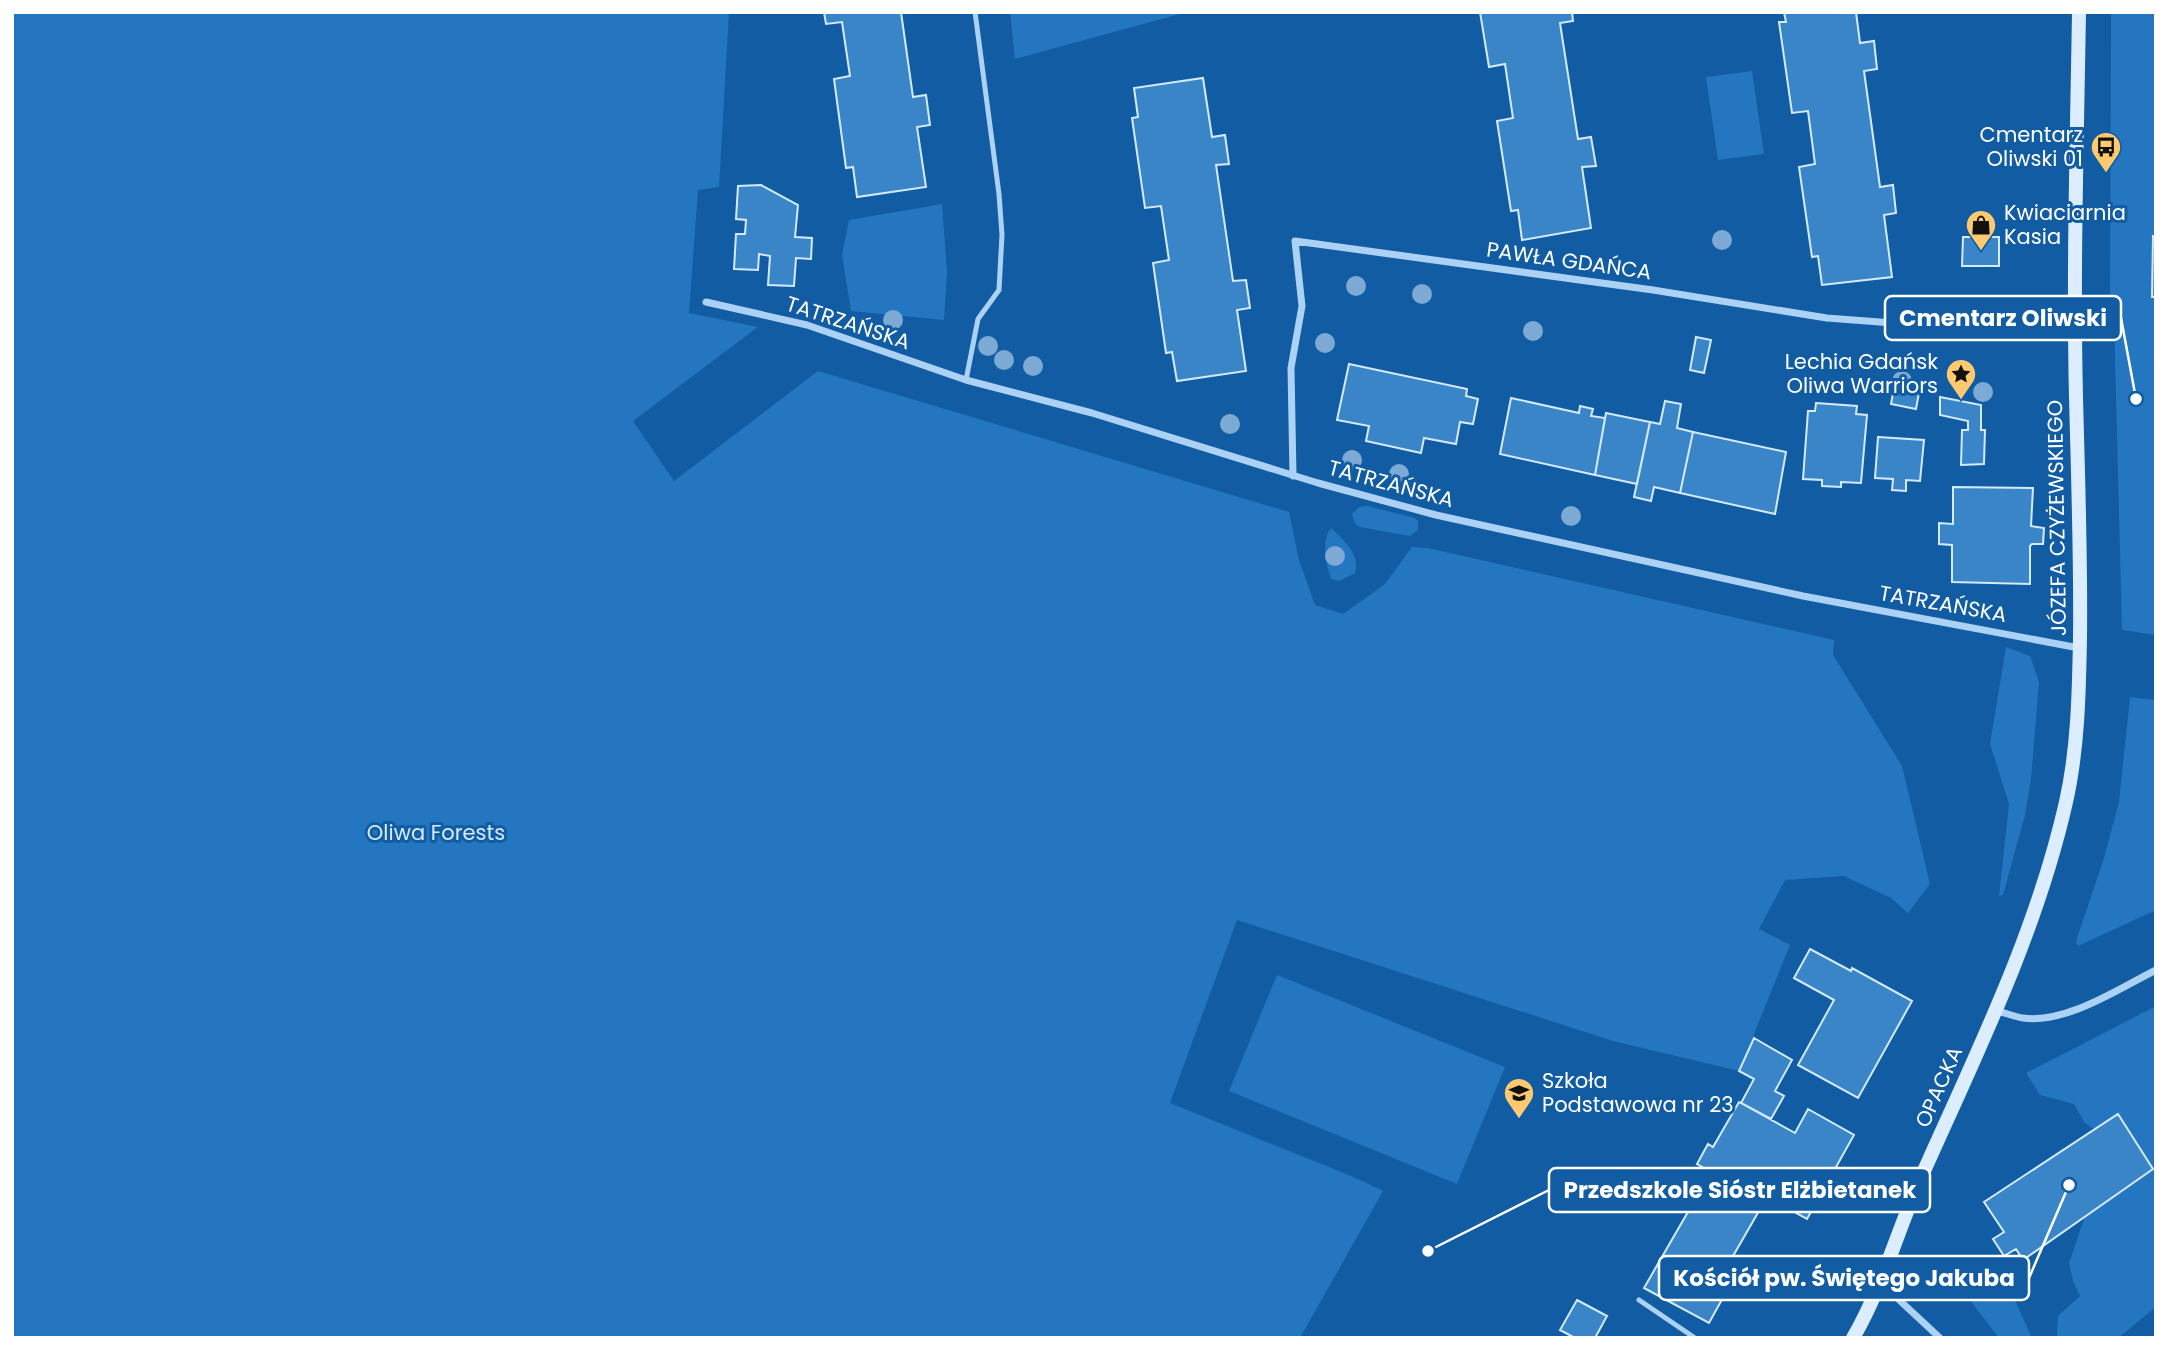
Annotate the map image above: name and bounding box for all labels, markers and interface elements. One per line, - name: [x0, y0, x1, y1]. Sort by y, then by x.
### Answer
- place label: Cmentarz Oliwski 01: [1979, 120, 2083, 173]
- bus stop icon: Cmentarz Oliwski 01: [2089, 130, 2123, 174]
- place label: Kwiaciarnia Kasia: [2004, 198, 2126, 251]
- shop icon: Kwiaciarnia Kasia: [1964, 208, 1998, 252]
- street label: PAWŁA GDAŃCA: [1485, 235, 1653, 286]
- street label: TATRZAŃSKA: [782, 289, 914, 356]
- callout: Cmentarz Oliwski: [1885, 296, 2121, 340]
- text: Cmentarz Oliwski: [1899, 302, 2107, 334]
- place label: Lechia Gdańsk Oliwa Warriors: [1785, 347, 1938, 400]
- place icon: Lechia Gdańsk Oliwa Warriors: [1944, 357, 1978, 401]
- street label: JÓZEFA CZYŻEWSKIEGO: [2040, 400, 2073, 636]
- street label: TATRZAŃSKA: [1325, 453, 1457, 514]
- street label: TATRZAŃSKA: [1877, 578, 2009, 629]
- park label: Oliwa Forests: [367, 818, 505, 847]
- street label: OPACKA: [1908, 1042, 1969, 1132]
- place label: Szkoła Podstawowa nr 23: [1542, 1066, 1734, 1119]
- school or university icon: Szkoła Podstawowa nr 23: [1502, 1076, 1536, 1120]
- callout: Przedszkole Sióstr Elżbietanek: [1549, 1168, 1930, 1212]
- text: Przedszkole Sióstr Elżbietanek: [1564, 1174, 1917, 1206]
- callout: Kościół pw. Świętego Jakuba: [1659, 1256, 2029, 1300]
- text: Kościół pw. Świętego Jakuba: [1673, 1262, 2015, 1294]

